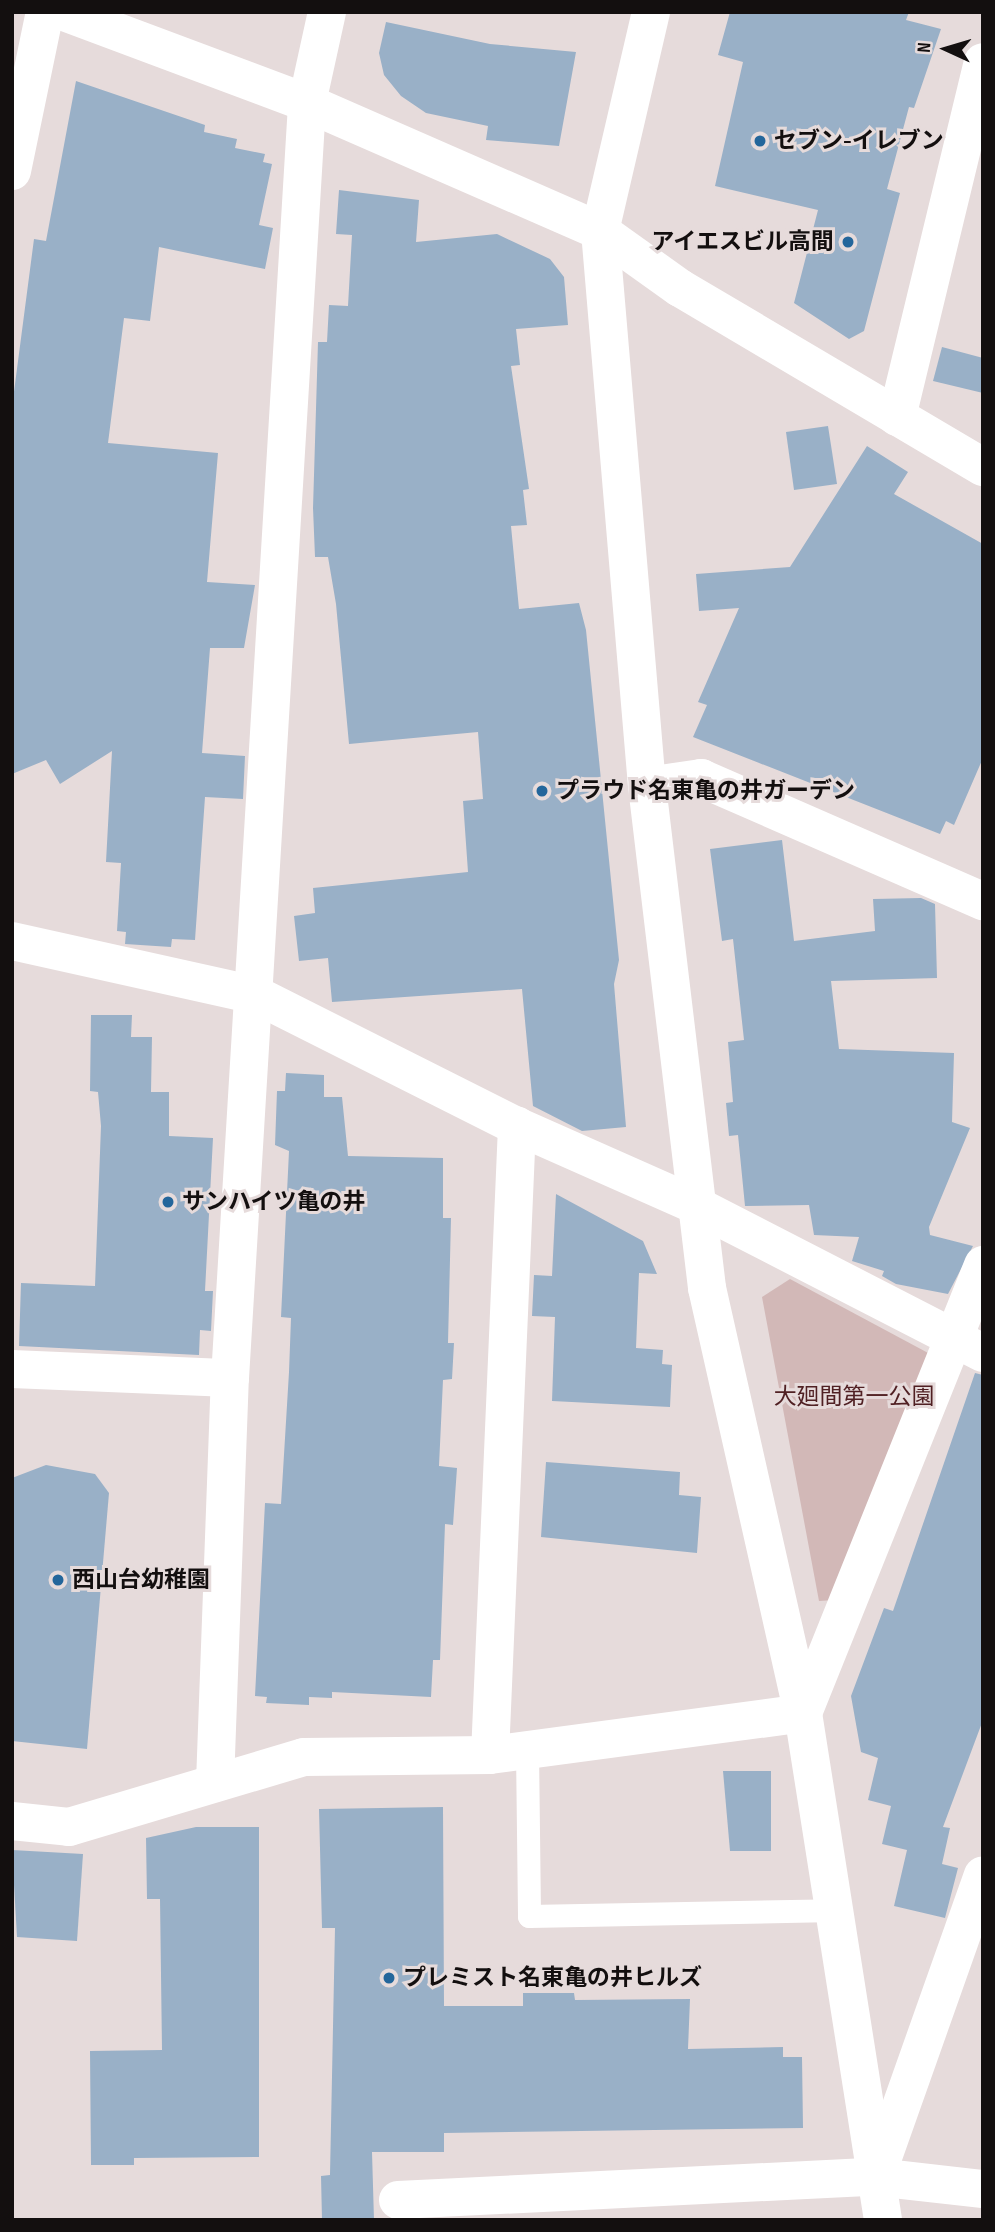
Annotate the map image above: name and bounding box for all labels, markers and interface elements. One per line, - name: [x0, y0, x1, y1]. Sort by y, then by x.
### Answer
- north arrow: [911, 14, 981, 84]
- text: N: [913, 42, 936, 53]
- place label: セブン-イレブン: [774, 127, 944, 155]
- marker: セブン-イレブン: [752, 133, 768, 149]
- place label: アイエスビル高間: [650, 228, 834, 256]
- marker: アイエスビル高間: [840, 234, 856, 250]
- place label: プラウド名東亀の井ガーデン: [556, 777, 855, 805]
- marker: プラウド名東亀の井ガーデン: [534, 783, 550, 799]
- place label: サンハイツ亀の井: [182, 1188, 366, 1216]
- marker: サンハイツ亀の井: [160, 1194, 176, 1210]
- park label: 大廻間第一公園: [774, 1383, 934, 1411]
- place label: 西山台幼稚園: [72, 1566, 210, 1594]
- marker: 西山台幼稚園: [50, 1572, 66, 1588]
- place label: プレミスト名東亀の井ヒルズ: [403, 1964, 702, 1992]
- marker: プレミスト名東亀の井ヒルズ: [381, 1970, 397, 1986]

